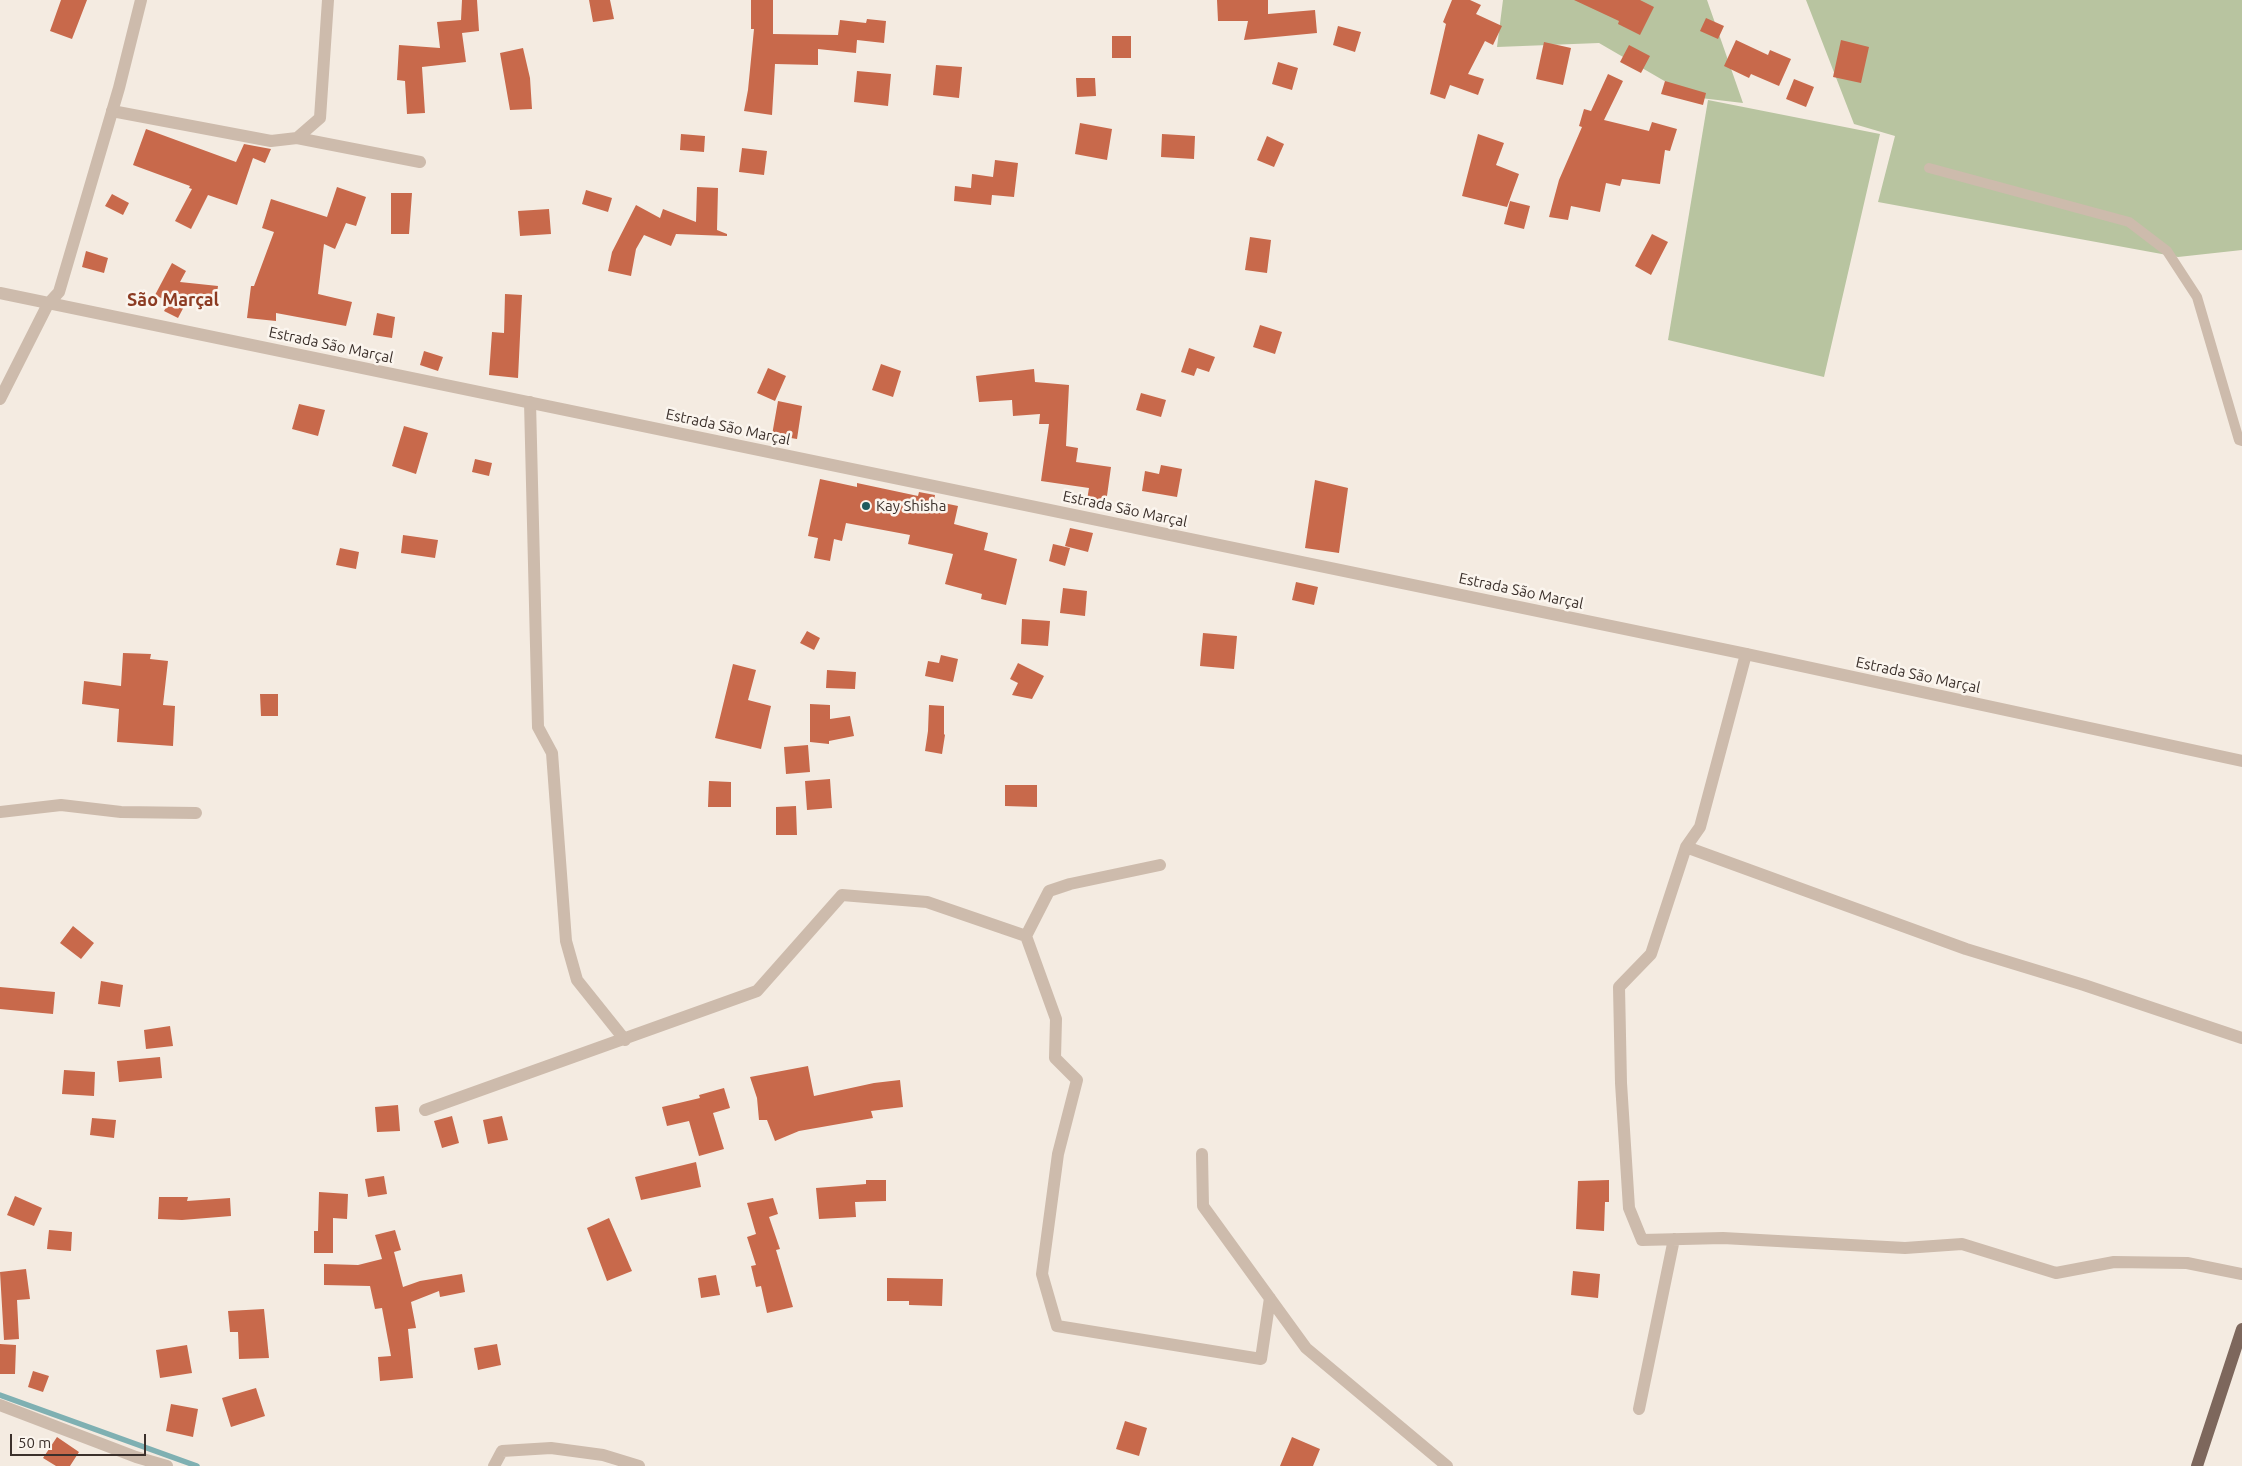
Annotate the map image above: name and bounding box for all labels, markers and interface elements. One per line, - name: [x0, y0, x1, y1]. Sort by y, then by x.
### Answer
- district label: São Marçal: [127, 289, 219, 311]
- street label: Estrada São Marçal: [267, 323, 395, 367]
- street label: Estrada São Marçal: [664, 405, 792, 449]
- street label: Estrada São Marçal: [1061, 487, 1189, 531]
- place label: Kay Shisha: [876, 497, 946, 515]
- marker: Kay Shisha: [860, 500, 872, 512]
- street label: Estrada São Marçal: [1457, 569, 1585, 613]
- street label: Estrada São Marçal: [1854, 653, 1982, 697]
- scale bar: [12, 1424, 149, 1456]
- text: 50 m: [18, 1434, 51, 1451]

